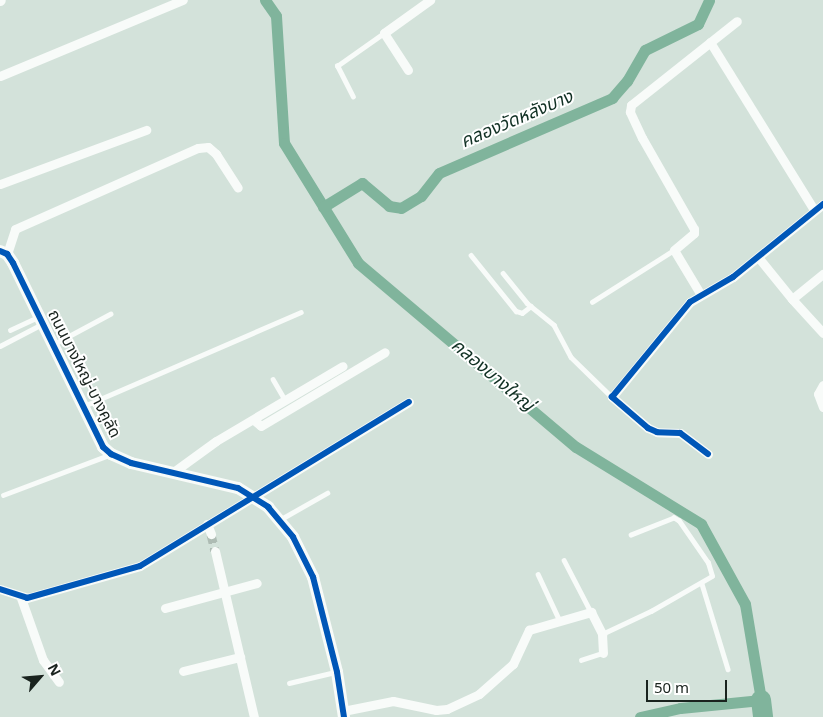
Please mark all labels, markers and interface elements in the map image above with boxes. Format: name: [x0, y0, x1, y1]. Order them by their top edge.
water label: คลองวัดหลังบาง: [458, 87, 576, 153]
street label: ถนนบางใหญ่-บางคูลัด: [43, 307, 125, 441]
water label: คลองบางใหญ่: [446, 335, 538, 417]
north arrow: [15, 652, 65, 702]
text: N: [42, 660, 66, 680]
scale bar: [648, 670, 729, 702]
text: 50 m: [654, 677, 689, 700]

